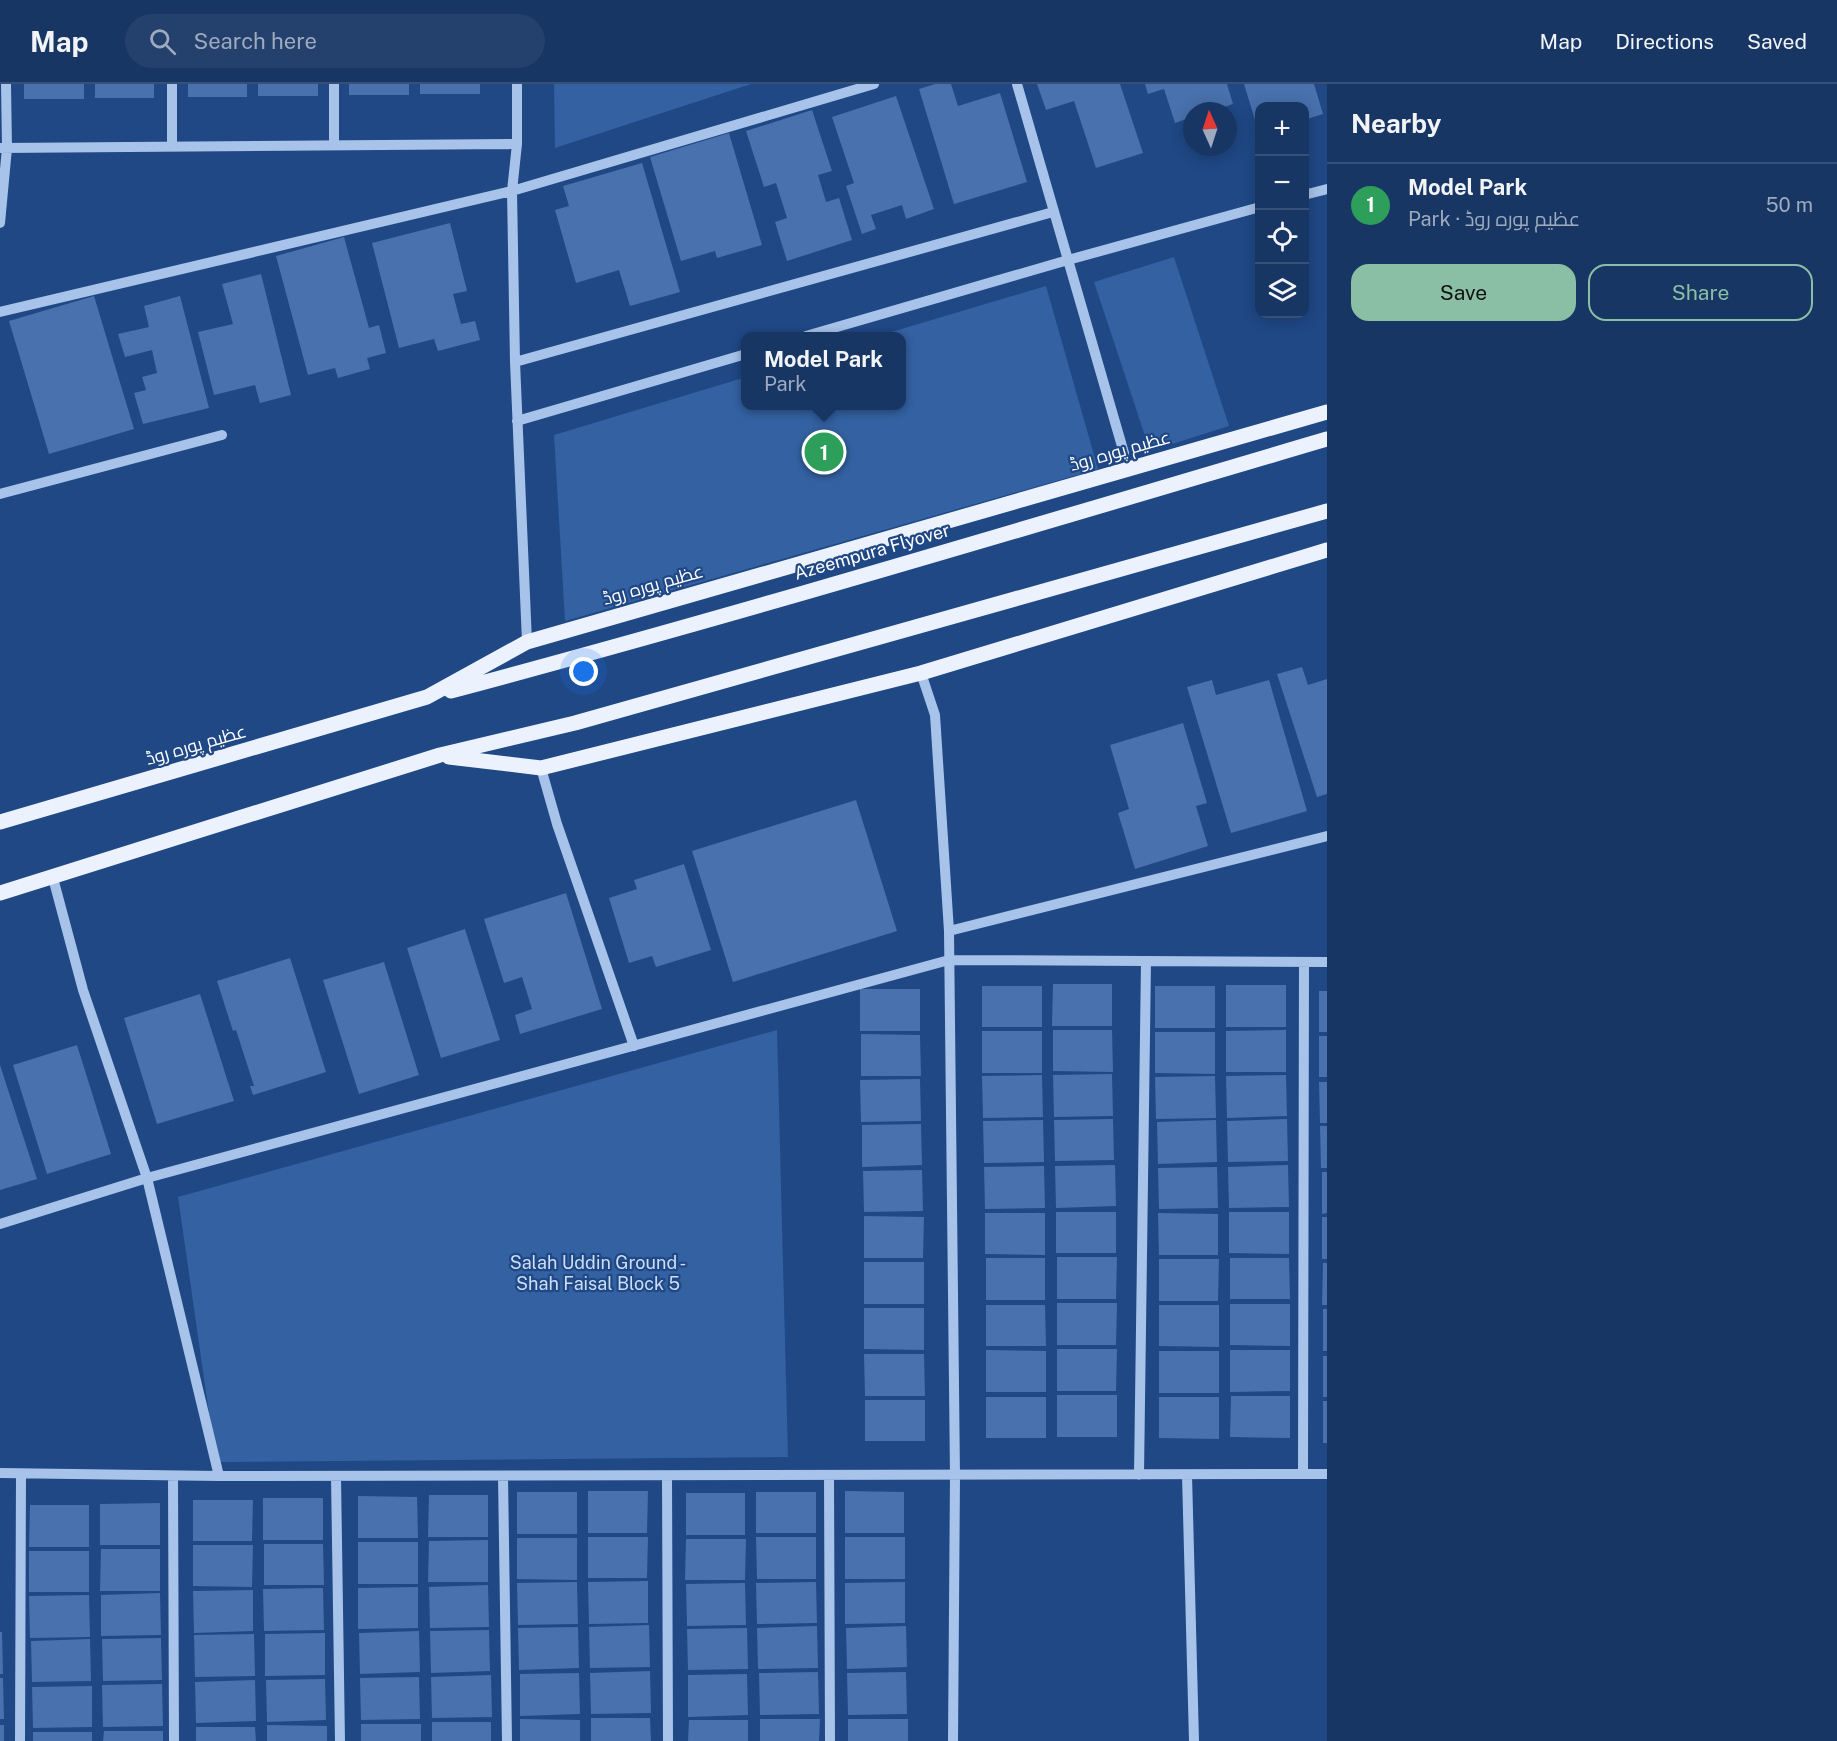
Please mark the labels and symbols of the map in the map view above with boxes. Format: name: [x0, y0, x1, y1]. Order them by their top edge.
north arrow: [1183, 102, 1237, 156]
street label: عظیم پورہ روڈ: [1067, 426, 1173, 477]
pin: 1: [804, 430, 844, 475]
street label: Azeempura Flyover: [792, 519, 952, 584]
street label: عظیم پورہ روڈ: [600, 560, 706, 611]
your location: [569, 657, 598, 686]
street label: عظیم پورہ روڈ: [143, 720, 249, 771]
park label: Salah Uddin Ground - Shah Faisal Block 5: [510, 1252, 686, 1294]

